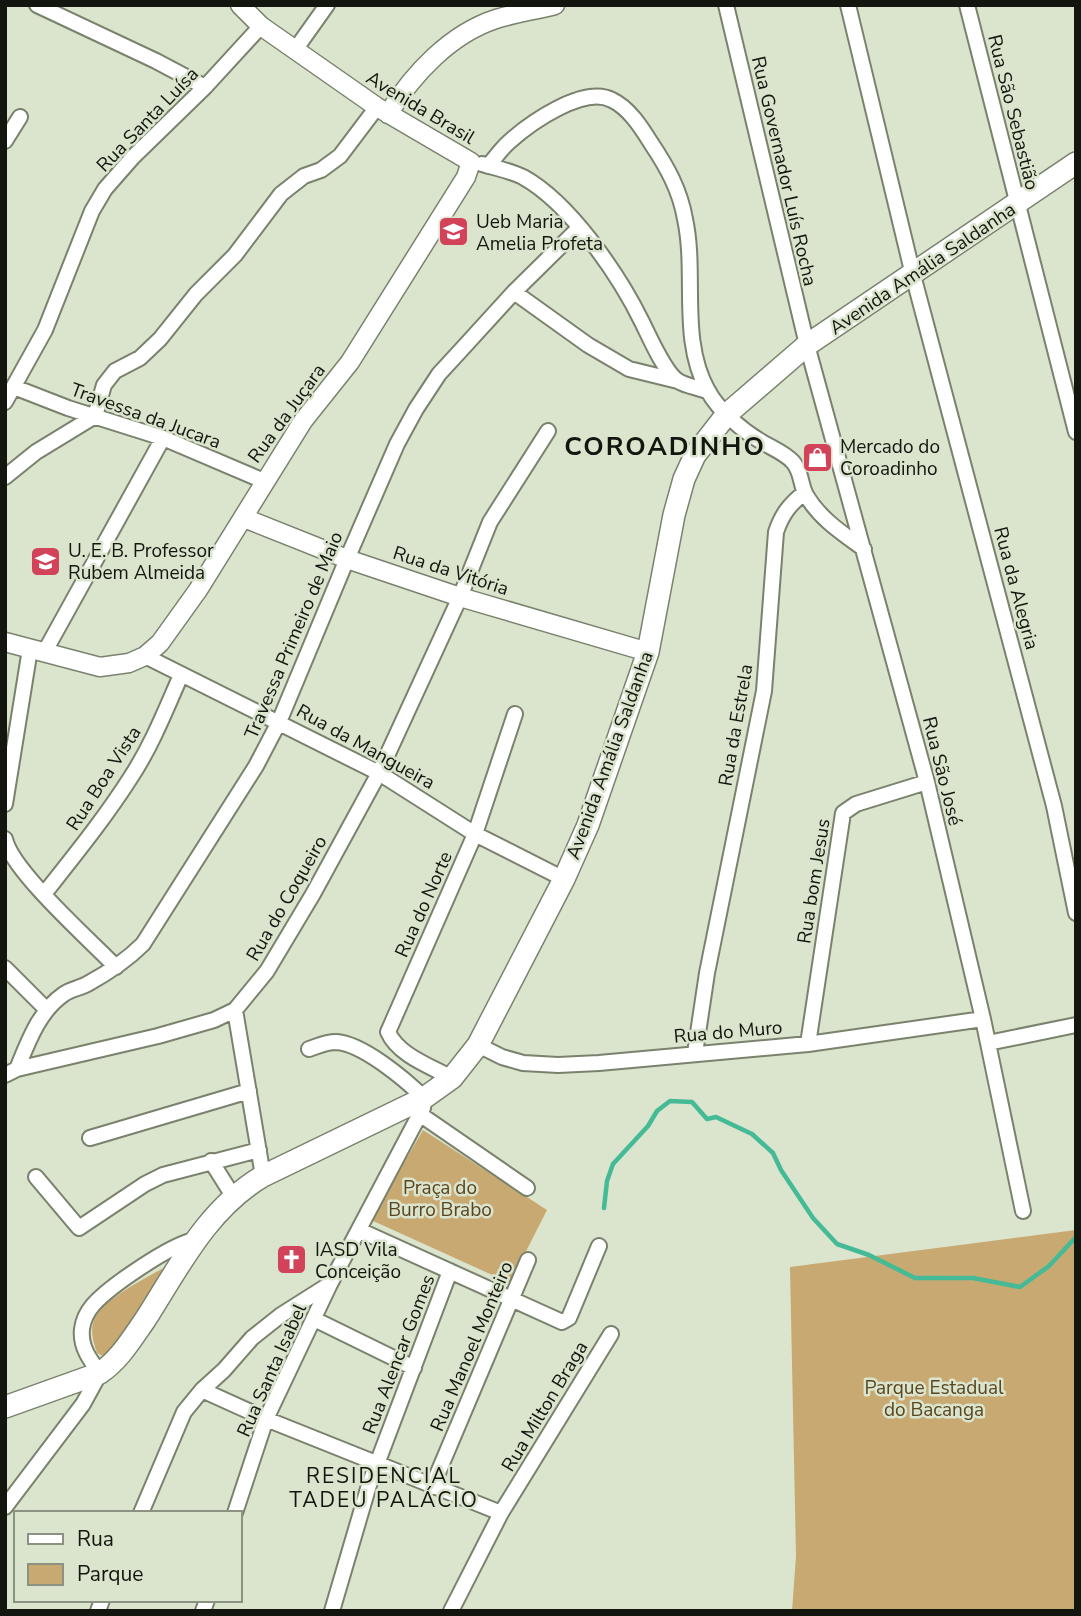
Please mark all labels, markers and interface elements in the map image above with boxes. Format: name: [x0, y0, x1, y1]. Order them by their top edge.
street label: Rua São Sebastião: [981, 32, 1045, 193]
street label: Rua Governador Luís Rocha: [745, 54, 823, 289]
street label: Rua Santa Luísa: [91, 61, 205, 178]
street label: Avenida Brasil: [361, 65, 480, 151]
street label: Avenida Amália Saldanha: [824, 197, 1021, 341]
place label: Ueb Maria Amelia Profeta: [476, 209, 603, 257]
school or university icon: Ueb Maria Amelia Profeta: [436, 215, 470, 249]
street label: Rua da Juçara: [242, 359, 332, 468]
street label: Travessa da Jucara: [67, 377, 224, 455]
district label: COROADINHO: [564, 429, 766, 464]
place label: Mercado do Coroadinho: [840, 434, 940, 482]
shop icon: Mercado do Coroadinho: [800, 440, 834, 474]
street label: Rua da Alegria: [987, 524, 1045, 653]
street label: Travessa Primeiro de Maio: [238, 528, 349, 743]
place label: U. E. B. Professor Rubem Almeida: [68, 538, 214, 586]
street label: Rua da Vitória: [389, 540, 512, 602]
school or university icon: U. E. B. Professor Rubem Almeida: [28, 544, 62, 578]
street label: Avenida Amália Saldanha: [560, 648, 660, 863]
street label: Rua da Estrela: [712, 662, 760, 788]
street label: Rua da Mangueira: [292, 698, 439, 796]
street label: Rua São José: [916, 714, 968, 828]
street label: Rua Boa Vista: [60, 721, 147, 836]
street label: Rua bom Jesus: [791, 817, 837, 946]
street label: Rua do Coqueiro: [240, 831, 333, 966]
street label: Rua do Norte: [389, 847, 459, 962]
street label: Rua do Muro: [673, 1014, 784, 1050]
park label: Praça do Burro Brabo: [388, 1175, 492, 1223]
place label: IASD Vila Conceição: [315, 1237, 401, 1285]
church icon: IASD Vila Conceição: [275, 1243, 309, 1277]
street label: Rua Manoel Monteiro: [424, 1257, 520, 1435]
street label: Rua Alencar Gomes: [357, 1271, 441, 1438]
street label: Rua Santa Isabel: [231, 1299, 313, 1441]
street label: Rua Milton Braga: [496, 1336, 594, 1477]
park label: Parque Estadual do Bacanga: [864, 1375, 1004, 1423]
district label: RESIDENCIAL TADEU PALÁCIO: [289, 1462, 479, 1514]
legend: [14, 1511, 242, 1602]
text: Rua: [77, 1525, 114, 1553]
text: Parque: [77, 1560, 144, 1588]

